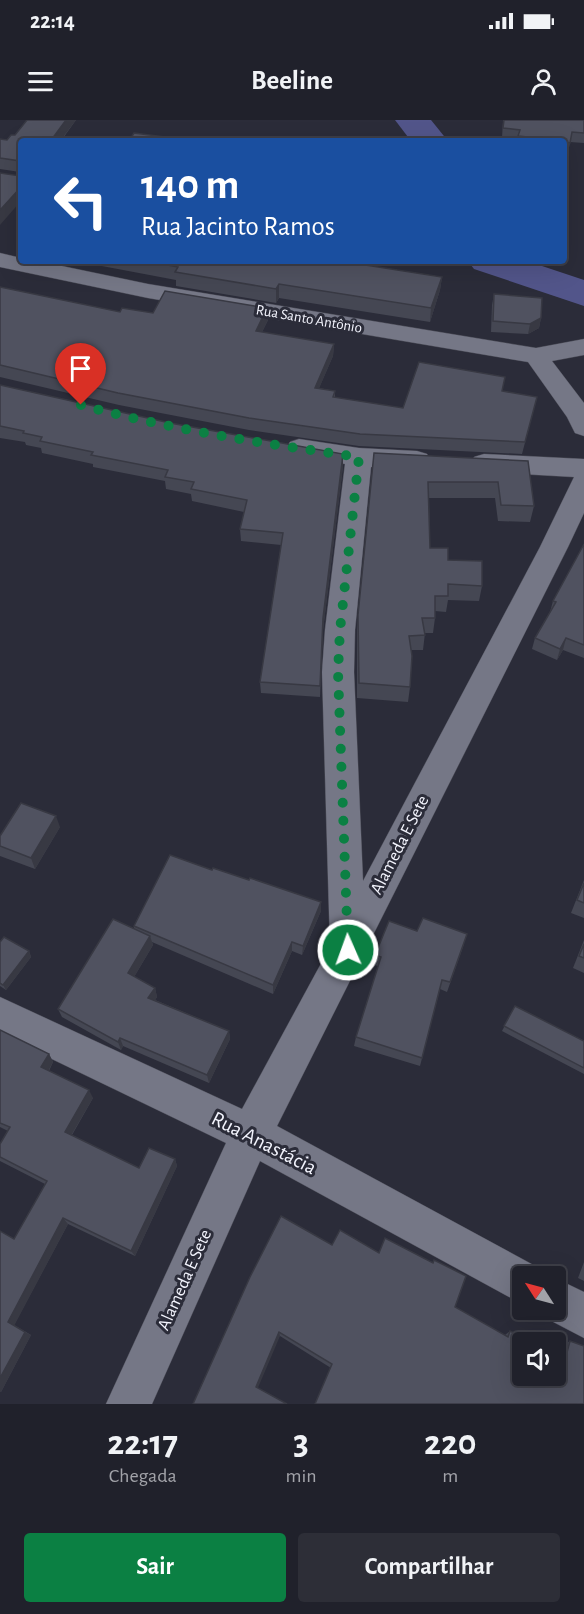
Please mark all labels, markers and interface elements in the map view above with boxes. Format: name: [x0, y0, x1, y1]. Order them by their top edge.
text: 22:14: [30, 10, 75, 32]
icon: menu: [24, 65, 57, 98]
icon: person: [527, 65, 560, 98]
text: Beeline: [251, 67, 333, 94]
icon: left: [42, 162, 120, 240]
text: 140 m: [141, 164, 239, 206]
text: Rua Jacinto Ramos: [141, 213, 335, 240]
street label: Rua Santo Antônio: [255, 302, 363, 336]
pin: [55, 343, 106, 405]
icon: arrive: [64, 352, 97, 385]
street label: Alameda E Sete: [367, 793, 433, 897]
position arrow: [316, 918, 380, 982]
street label: Rua Anastácia: [208, 1108, 320, 1179]
street label: Alameda E Sete: [155, 1227, 215, 1333]
north arrow: [512, 1266, 566, 1320]
map controls: [512, 1266, 566, 1386]
button: sound: [512, 1332, 566, 1386]
text: 22:17: [107, 1425, 178, 1461]
text: 3: [293, 1425, 309, 1461]
text: 220: [424, 1425, 477, 1461]
text: Chegada: [109, 1466, 177, 1486]
text: min: [285, 1466, 317, 1486]
text: m: [442, 1466, 458, 1486]
button: Sair: [24, 1533, 286, 1602]
button: Compartilhar: [298, 1533, 560, 1602]

